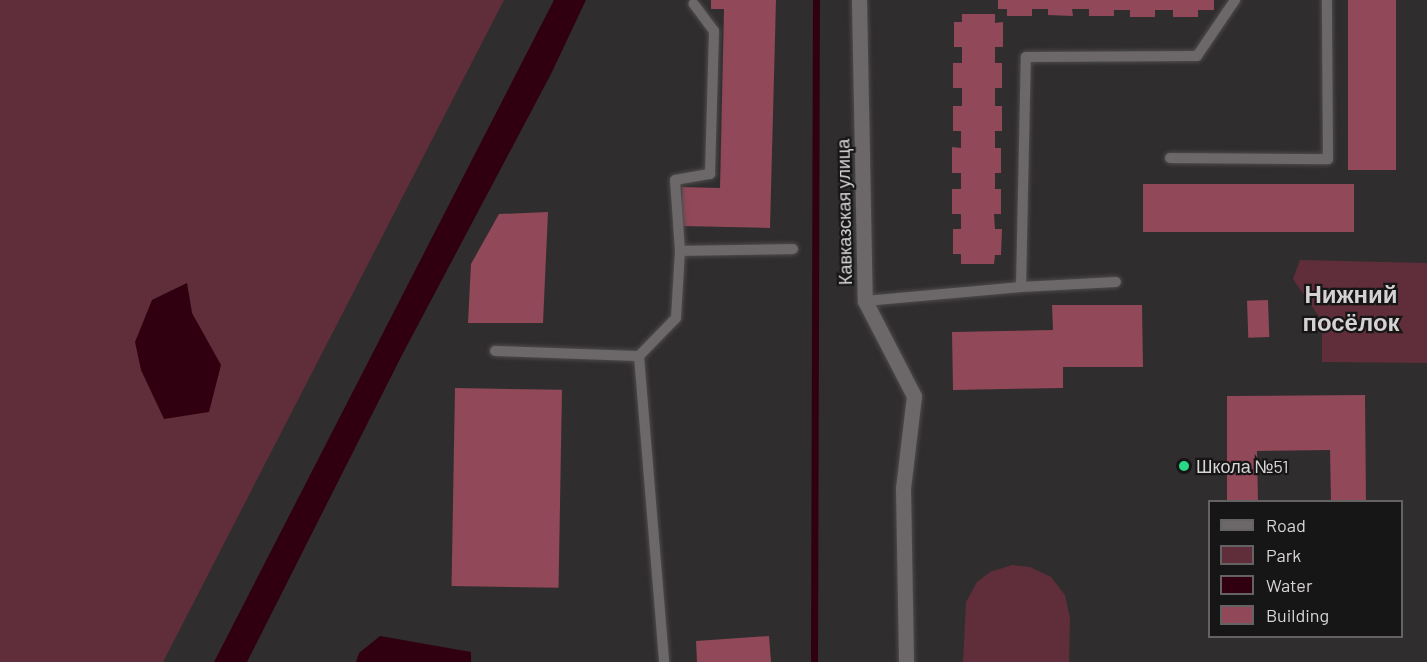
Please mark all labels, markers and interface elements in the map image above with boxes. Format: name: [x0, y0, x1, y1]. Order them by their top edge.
street label: Кавказская улица: [832, 139, 856, 285]
district label: Нижний посёлок: [1302, 280, 1400, 336]
place label: Школа №51: [1196, 455, 1289, 477]
marker: Школа №51: [1177, 459, 1191, 473]
legend: [1208, 500, 1403, 638]
text: Road: [1266, 514, 1306, 536]
text: Park: [1266, 544, 1301, 566]
text: Water: [1266, 574, 1313, 596]
text: Building: [1266, 604, 1329, 626]

